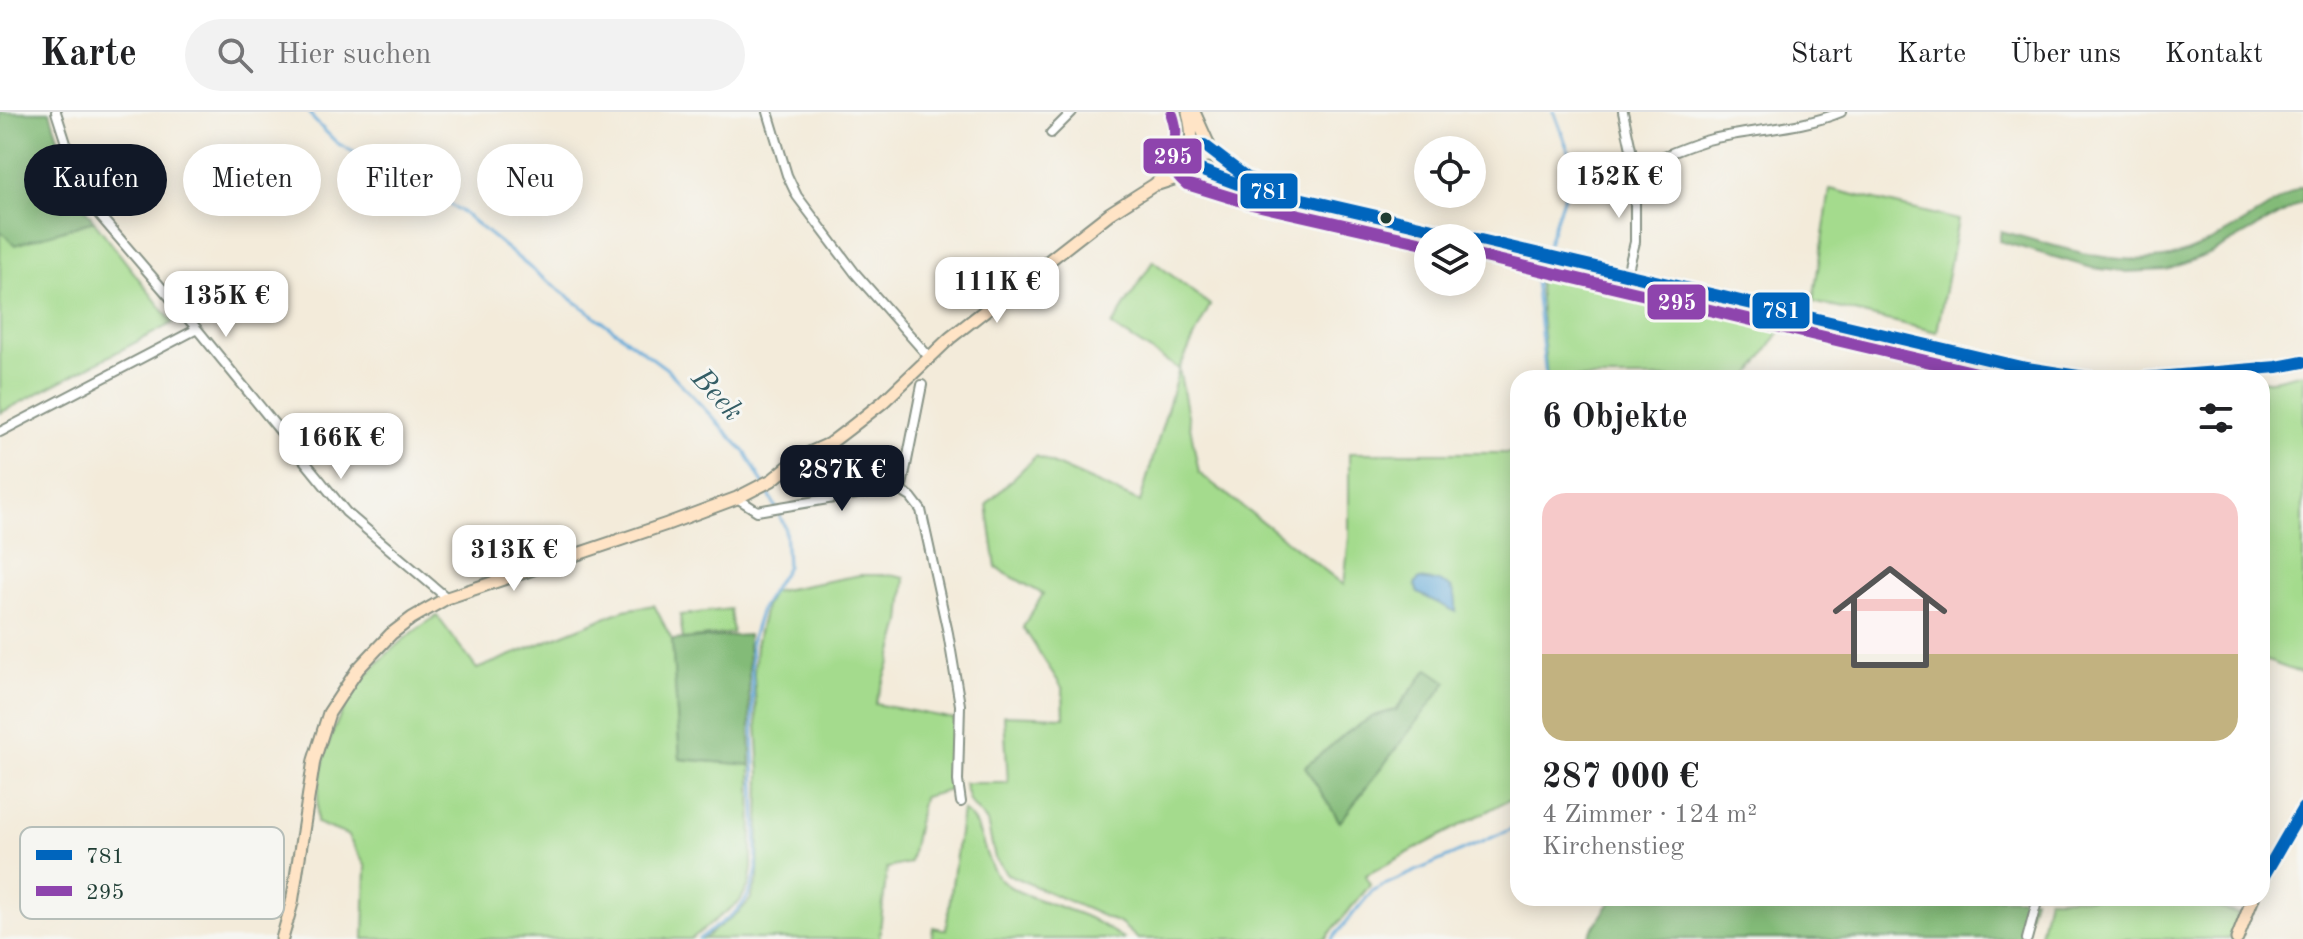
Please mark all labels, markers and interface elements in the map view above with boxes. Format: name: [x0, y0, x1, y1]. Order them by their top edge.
search box: [185, 19, 745, 91]
icon: search: [213, 33, 257, 77]
text: Karte: [40, 36, 137, 74]
text: Hier suchen: [277, 40, 432, 70]
text: Start: [1791, 41, 1853, 69]
text: Karte: [1897, 41, 1966, 69]
text: Über uns: [2010, 41, 2121, 69]
text: Kontakt: [2165, 41, 2263, 69]
map controls: [1414, 136, 1486, 296]
button: locate: [1414, 136, 1486, 208]
line badge: 295: [1142, 137, 1203, 175]
chip: Kaufen: [24, 144, 167, 216]
chip: Mieten: [183, 144, 321, 216]
chip: Filter: [337, 144, 461, 216]
chip: Neu: [477, 144, 583, 216]
text: 295: [1154, 147, 1192, 169]
pin: 152K €: [1554, 152, 1684, 220]
text: 152K €: [1575, 165, 1663, 191]
line badge: 781: [1239, 172, 1299, 210]
text: 781: [1250, 182, 1288, 204]
unlabelled marker: [1378, 210, 1394, 226]
button: layers: [1414, 224, 1486, 296]
pin: 111K €: [932, 257, 1062, 325]
text: 111K €: [953, 270, 1041, 296]
pin: 135K €: [161, 271, 291, 339]
line badge: 295: [1646, 283, 1707, 321]
text: 135K €: [182, 284, 270, 310]
line badge: 781: [1751, 291, 1811, 330]
text: 295: [1658, 293, 1696, 315]
text: 781: [1762, 301, 1800, 323]
water label: Beek: [684, 362, 748, 428]
icon: filters: [2194, 396, 2238, 440]
text: 6 Objekte: [1542, 401, 1688, 435]
pin: 166K €: [276, 413, 406, 481]
text: 166K €: [297, 426, 385, 452]
pin: 287K €: [777, 445, 907, 513]
text: 287K €: [798, 458, 886, 484]
pin: 313K €: [449, 525, 579, 593]
text: 313K €: [470, 538, 558, 564]
icon: home: [1818, 545, 1962, 689]
text: 287 000 €: [1542, 761, 1699, 795]
text: 4 Zimmer · 124 m²: [1542, 802, 1757, 828]
legend: [20, 827, 284, 919]
text: Kirchenstieg: [1542, 834, 1684, 860]
text: 781: [86, 846, 124, 868]
text: 295: [86, 882, 124, 904]

